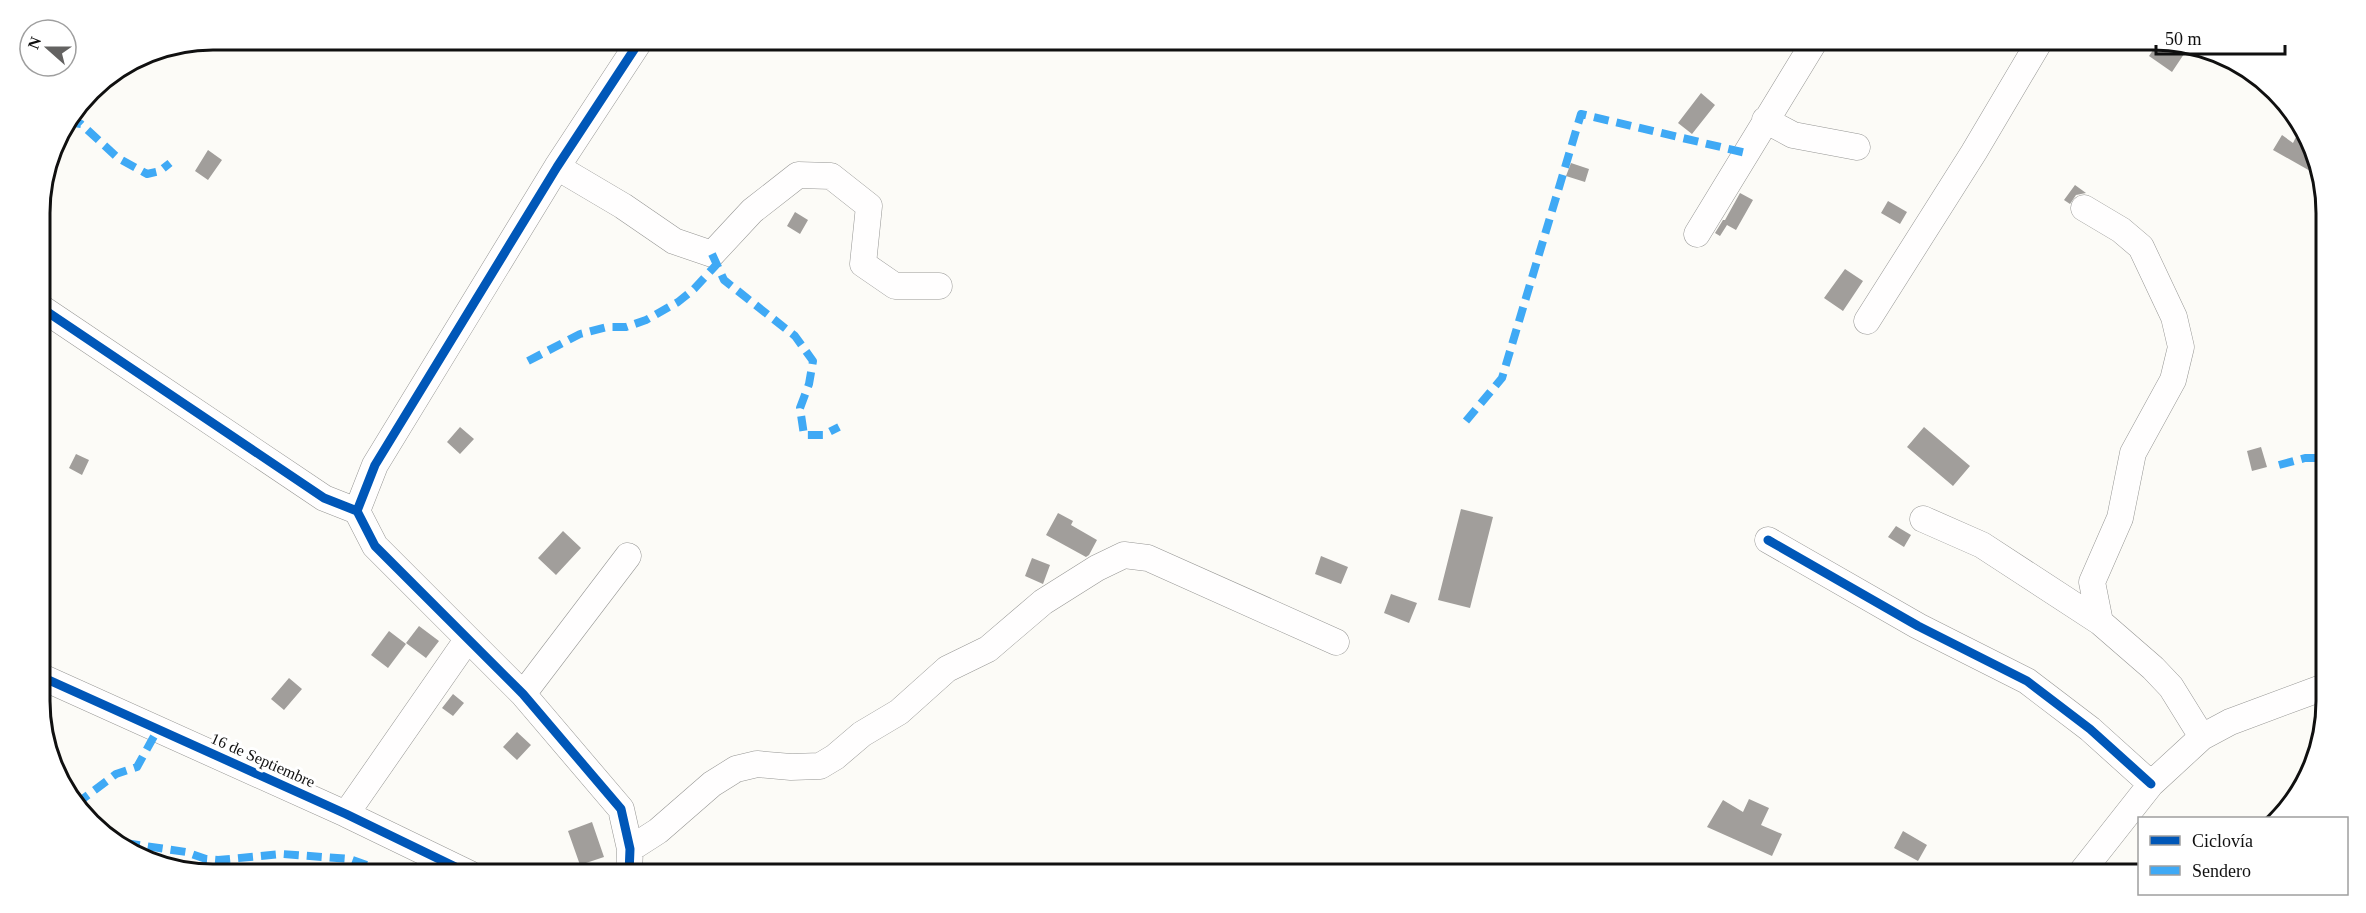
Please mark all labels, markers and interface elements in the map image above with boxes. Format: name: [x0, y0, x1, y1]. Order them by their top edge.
north arrow: [18, 18, 78, 78]
scale bar: [2156, 18, 2285, 56]
text: 50 m: [2165, 29, 2202, 49]
text: N: [24, 34, 45, 51]
street label: 16 de Septiembre: [208, 729, 318, 791]
legend: [2138, 817, 2348, 895]
text: Ciclovía: [2192, 831, 2253, 851]
text: Sendero: [2192, 861, 2251, 881]

